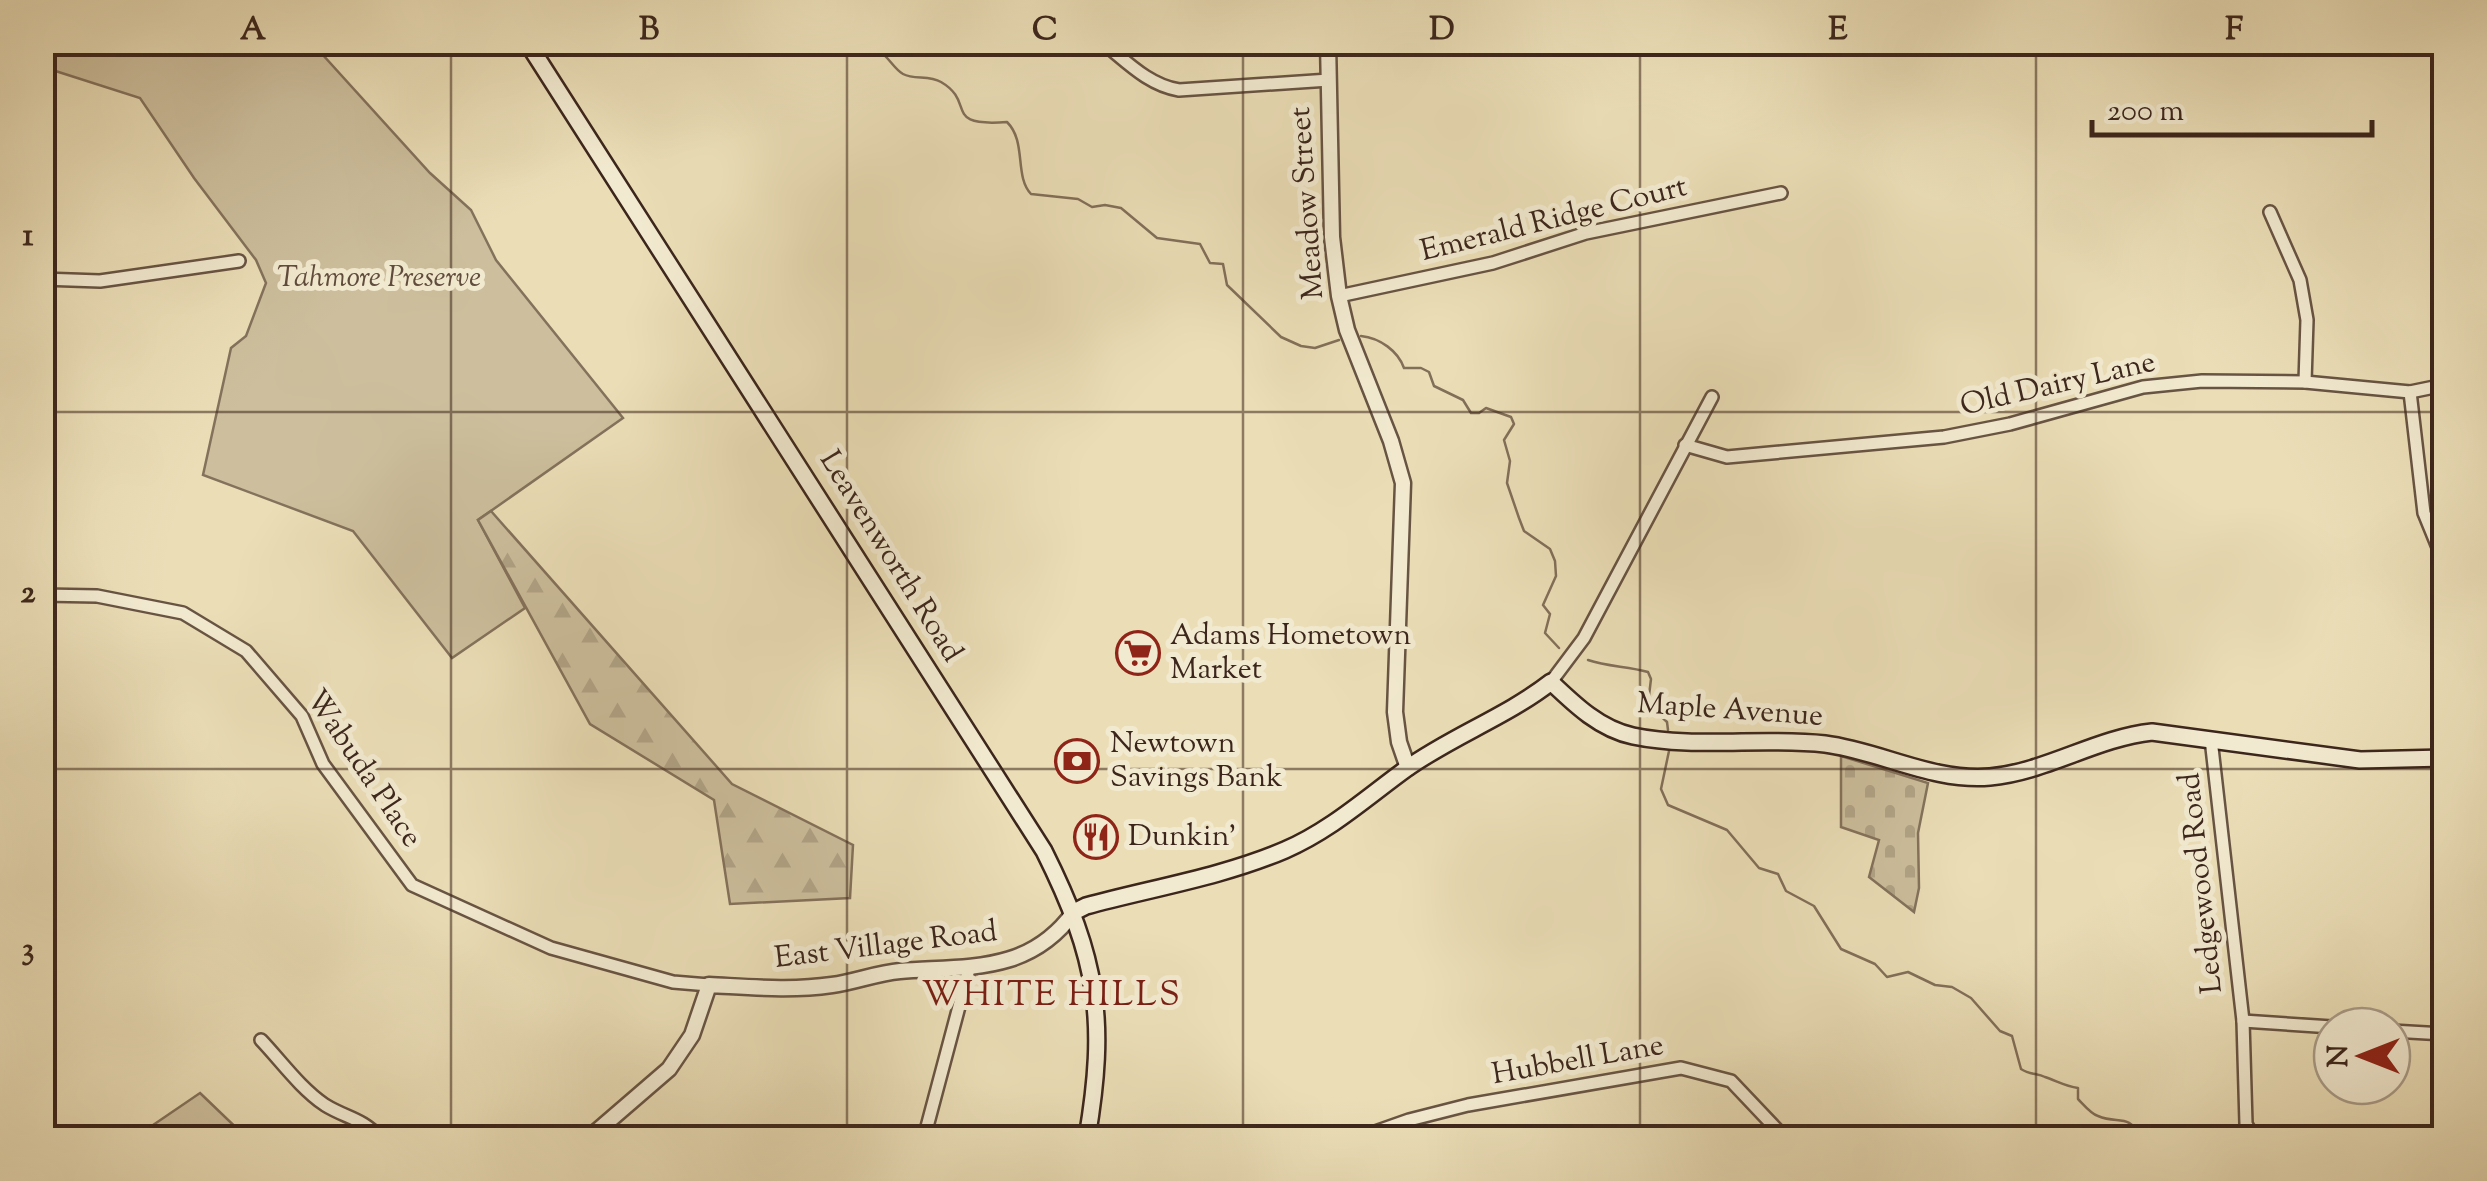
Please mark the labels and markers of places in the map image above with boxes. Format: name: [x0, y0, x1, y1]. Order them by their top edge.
place label: Adams Hometown Market: [1170, 615, 1411, 692]
supermarket icon: Adams Hometown Market: [1115, 630, 1161, 676]
place label: Newtown Savings Bank: [1110, 723, 1283, 800]
bank icon: Newtown Savings Bank: [1054, 738, 1100, 784]
restaurant icon: Dunkin': [1073, 814, 1119, 860]
place label: Dunkin': [1128, 816, 1236, 859]

